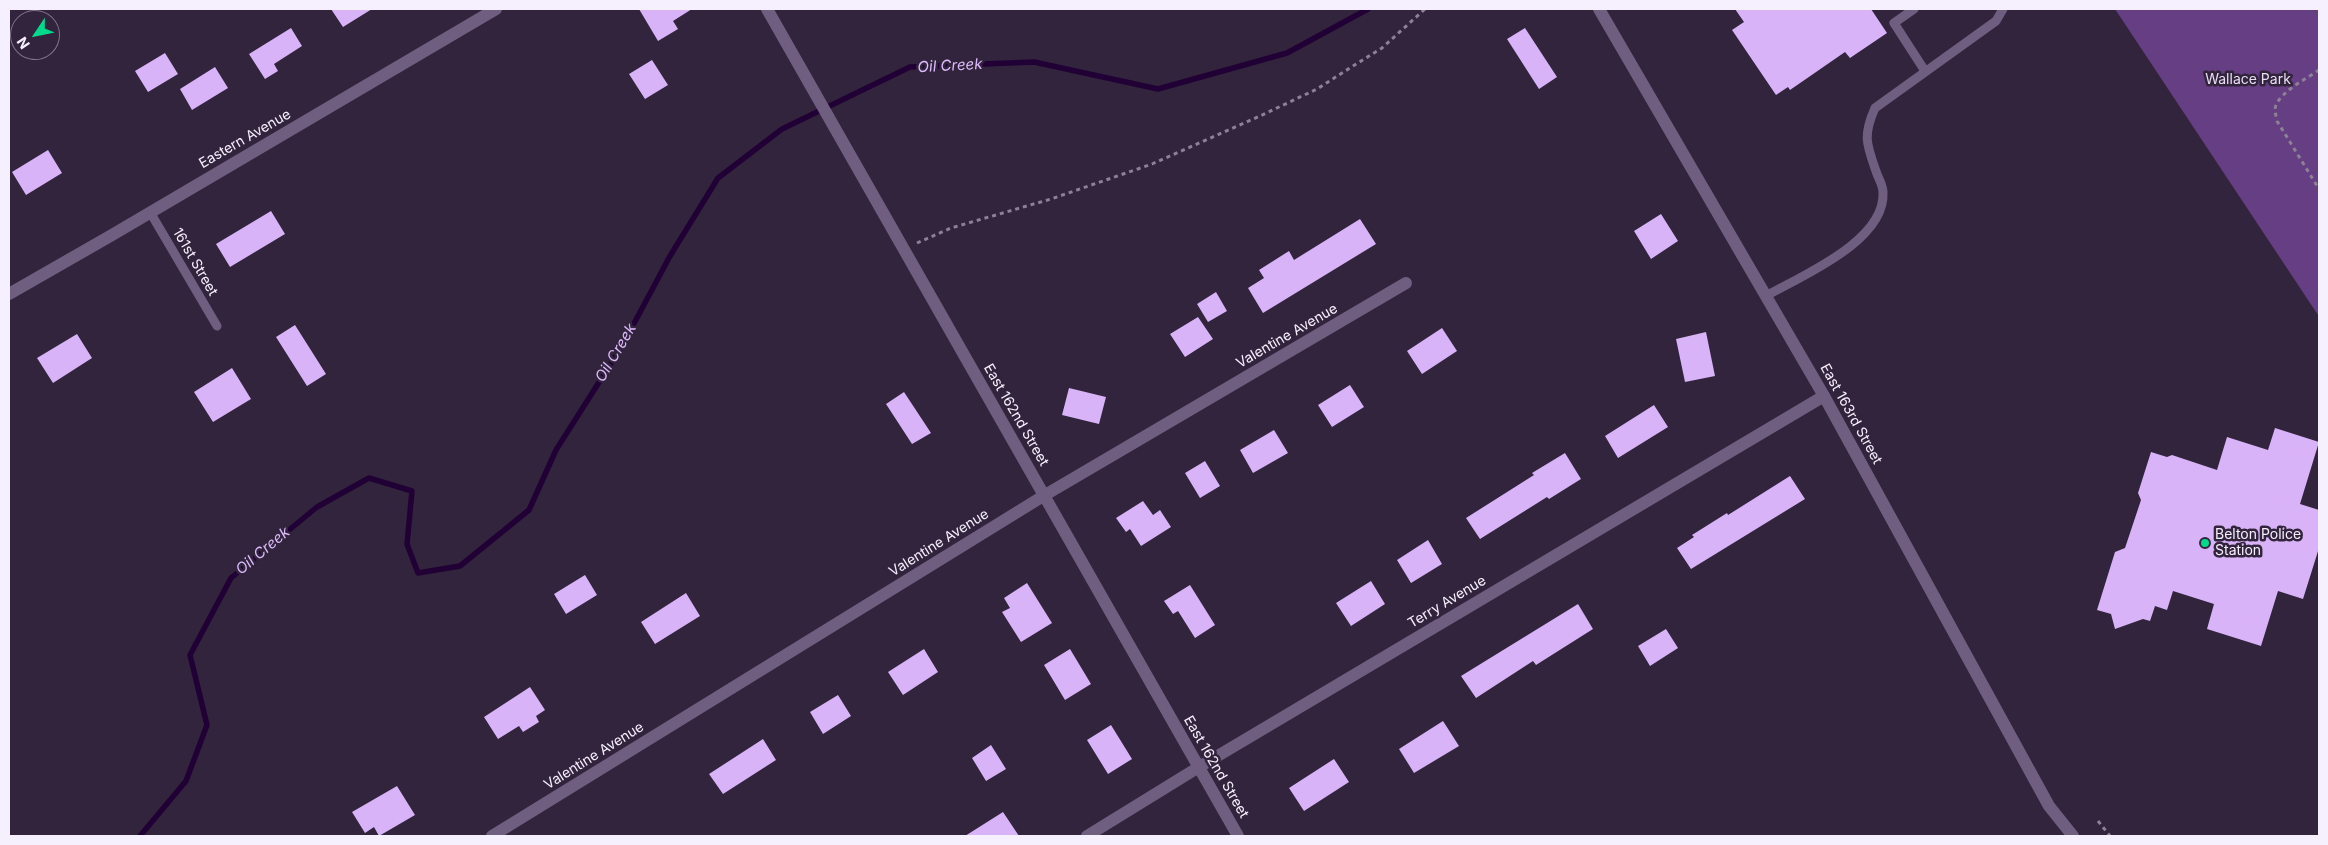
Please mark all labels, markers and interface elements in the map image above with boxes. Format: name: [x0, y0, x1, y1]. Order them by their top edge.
north arrow: [10, 10, 60, 60]
text: N: [13, 34, 33, 52]
water label: Oil Creek: [917, 55, 983, 77]
park label: Wallace Park: [2205, 72, 2291, 88]
street label: Eastern Avenue: [196, 106, 294, 172]
street label: 161st Street: [169, 225, 221, 299]
street label: Valentine Avenue: [1233, 300, 1341, 372]
water label: Oil Creek: [592, 321, 640, 385]
street label: East 162nd Street: [980, 361, 1052, 469]
street label: East 163rd Street: [1816, 361, 1886, 467]
street label: Valentine Avenue: [886, 506, 992, 580]
water label: Oil Creek: [232, 523, 294, 579]
place label: Belton Police Station: [2215, 527, 2301, 560]
marker: Belton Police Station: [2199, 537, 2211, 549]
street label: Terry Avenue: [1405, 572, 1489, 632]
street label: East 162nd Street: [1180, 713, 1252, 821]
street label: Valentine Avenue: [541, 719, 647, 793]

